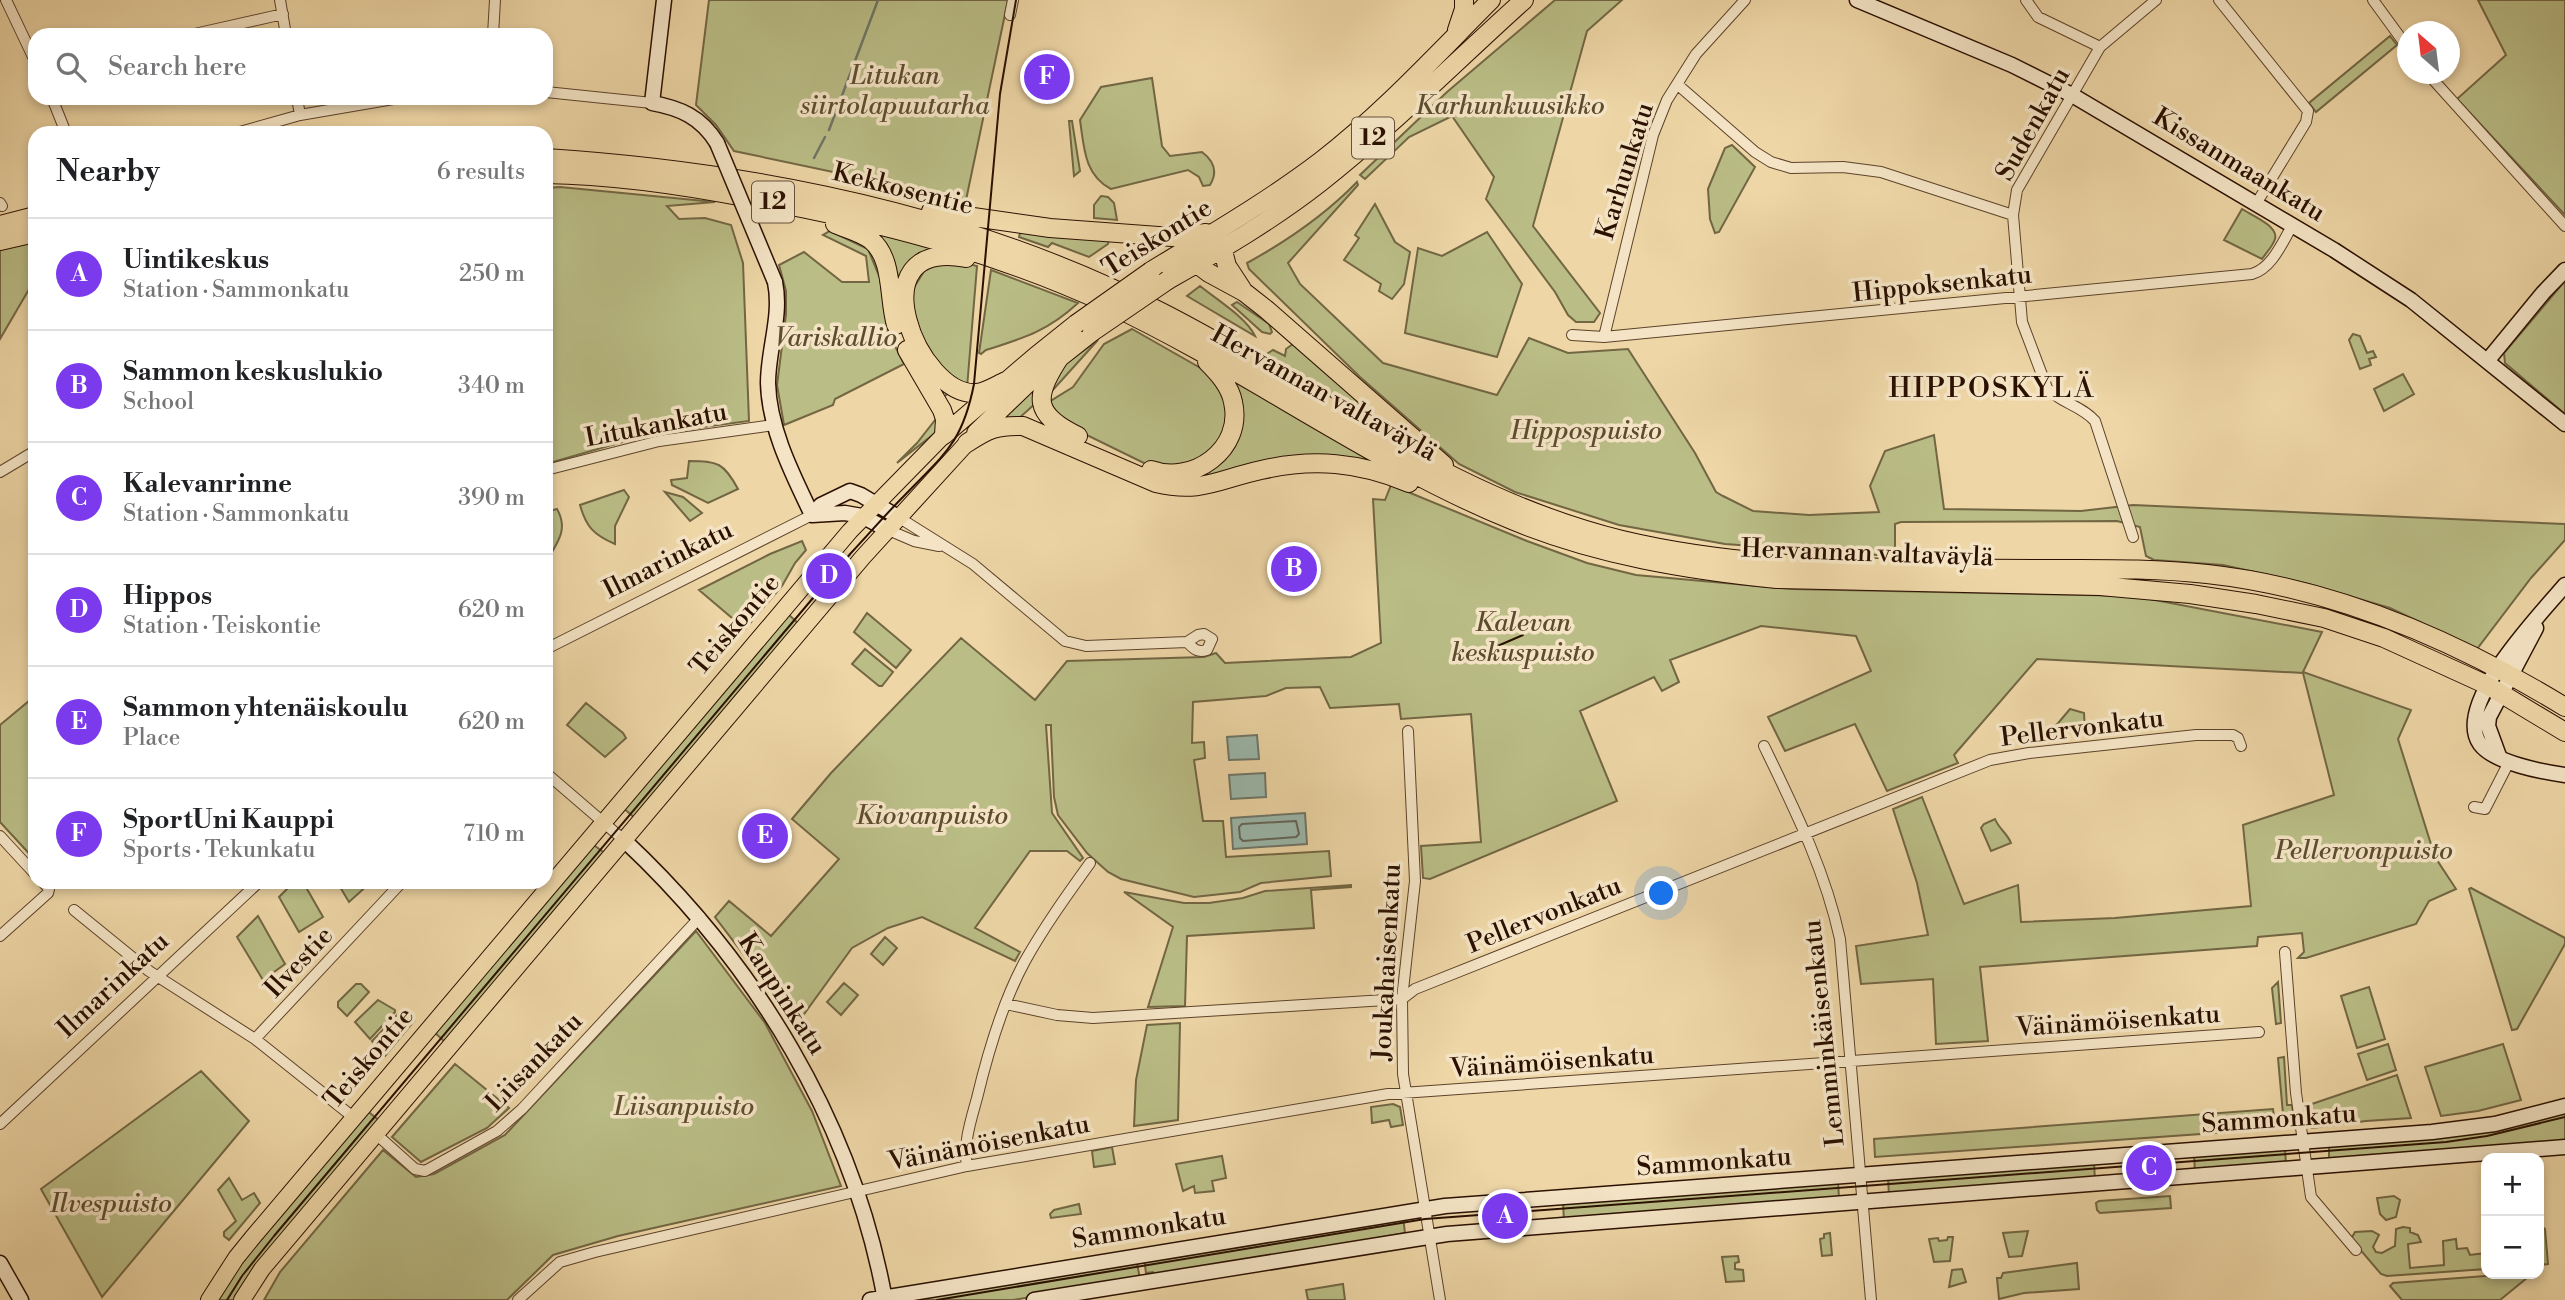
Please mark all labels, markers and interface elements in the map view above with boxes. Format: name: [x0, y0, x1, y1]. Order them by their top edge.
north arrow: [2397, 21, 2460, 84]
search box: [28, 28, 553, 105]
icon: search: [52, 48, 90, 86]
text: Search here: [108, 51, 247, 83]
pin: F: [1024, 51, 1070, 103]
park label: Litukan siirtolapuutarha: [800, 60, 990, 122]
street label: Sudenkatu: [1989, 62, 2077, 186]
park label: Karhunkuusikko: [1415, 90, 1605, 122]
street label: Karhunkatu: [1589, 99, 1661, 243]
street label: Kissanmaankatu: [2147, 101, 2331, 229]
road number: 12: [1352, 118, 1394, 158]
text: Nearby: [56, 153, 160, 191]
street label: Kekkosentie: [829, 156, 977, 222]
text: 6 results: [437, 158, 525, 186]
road number: 12: [752, 182, 794, 222]
street label: Teiskontie: [1096, 192, 1218, 284]
text: Uintikeskus: [123, 244, 269, 276]
street label: Hippoksenkatu: [1851, 259, 2033, 309]
text: A: [71, 260, 87, 288]
text: 250 m: [459, 260, 525, 288]
text: Station · Sammonkatu: [123, 276, 349, 304]
street label: Hervannan valtaväylä: [1206, 318, 1443, 469]
park label: Variskallio: [775, 322, 897, 354]
text: Sammon keskuslukio: [123, 356, 383, 388]
district label: HIPPOSKYLÄ: [1889, 370, 2095, 406]
text: B: [70, 372, 88, 400]
text: 340 m: [458, 372, 525, 400]
text: School: [123, 388, 194, 416]
street label: Litukankatu: [582, 396, 730, 454]
park label: Hippospuisto: [1509, 415, 1662, 447]
text: Kalevanrinne: [123, 468, 292, 500]
text: C: [71, 484, 87, 512]
text: 390 m: [458, 484, 525, 512]
text: Station · Sammonkatu: [123, 500, 349, 528]
street label: Ilmarinkatu: [598, 514, 738, 606]
street label: Hervannan valtaväylä: [1740, 533, 1995, 573]
pin: B: [1271, 543, 1317, 595]
pin: D: [806, 550, 852, 602]
street label: Teiskontie: [683, 567, 787, 683]
text: Hippos: [123, 580, 212, 612]
text: D: [70, 596, 88, 624]
text: 620 m: [458, 596, 525, 624]
park label: Kalevan keskuspuisto: [1451, 607, 1595, 669]
text: Station · Teiskontie: [123, 612, 321, 640]
text: Sammon yhtenäiskoulu: [123, 692, 408, 724]
street label: Pellervonkatu: [1999, 702, 2166, 754]
text: E: [71, 708, 87, 736]
text: 620 m: [458, 708, 525, 736]
text: Place: [123, 724, 180, 752]
park label: Kiovanpuisto: [856, 800, 1008, 832]
text: SportUni Kauppi: [123, 804, 334, 836]
pin: E: [742, 810, 788, 862]
text: F: [71, 820, 87, 848]
text: 710 m: [463, 820, 525, 848]
park label: Pellervonpuisto: [2274, 835, 2453, 867]
text: Sports · Tekunkatu: [123, 836, 315, 864]
street label: Joukahaisenkatu: [1366, 863, 1408, 1062]
street label: Pellervonkatu: [1462, 869, 1626, 961]
your location: [1644, 876, 1678, 910]
street label: Lemminkäisenkatu: [1796, 918, 1852, 1148]
street label: Ilvestie: [258, 920, 340, 1004]
street label: Ilmarinkatu: [51, 925, 176, 1045]
street label: Kaupinkatu: [731, 927, 833, 1061]
street label: Väinämöisenkatu: [2014, 998, 2221, 1044]
street label: Teiskontie: [317, 1000, 421, 1116]
street label: Liisankatu: [479, 1005, 589, 1118]
street label: Väinämöisenkatu: [1448, 1039, 1655, 1085]
park label: Liisanpuisto: [613, 1091, 754, 1123]
street label: Sammonkatu: [2200, 1098, 2358, 1140]
street label: Väinämöisenkatu: [885, 1108, 1093, 1178]
street label: Sammonkatu: [1635, 1141, 1793, 1183]
pin: C: [2126, 1142, 2172, 1194]
map controls: [2481, 1153, 2544, 1279]
button: +: [2481, 1153, 2544, 1216]
park label: Ilvespuisto: [49, 1188, 172, 1220]
pin: A: [1482, 1190, 1528, 1242]
street label: Sammonkatu: [1070, 1200, 1228, 1256]
button: −: [2481, 1216, 2544, 1279]

